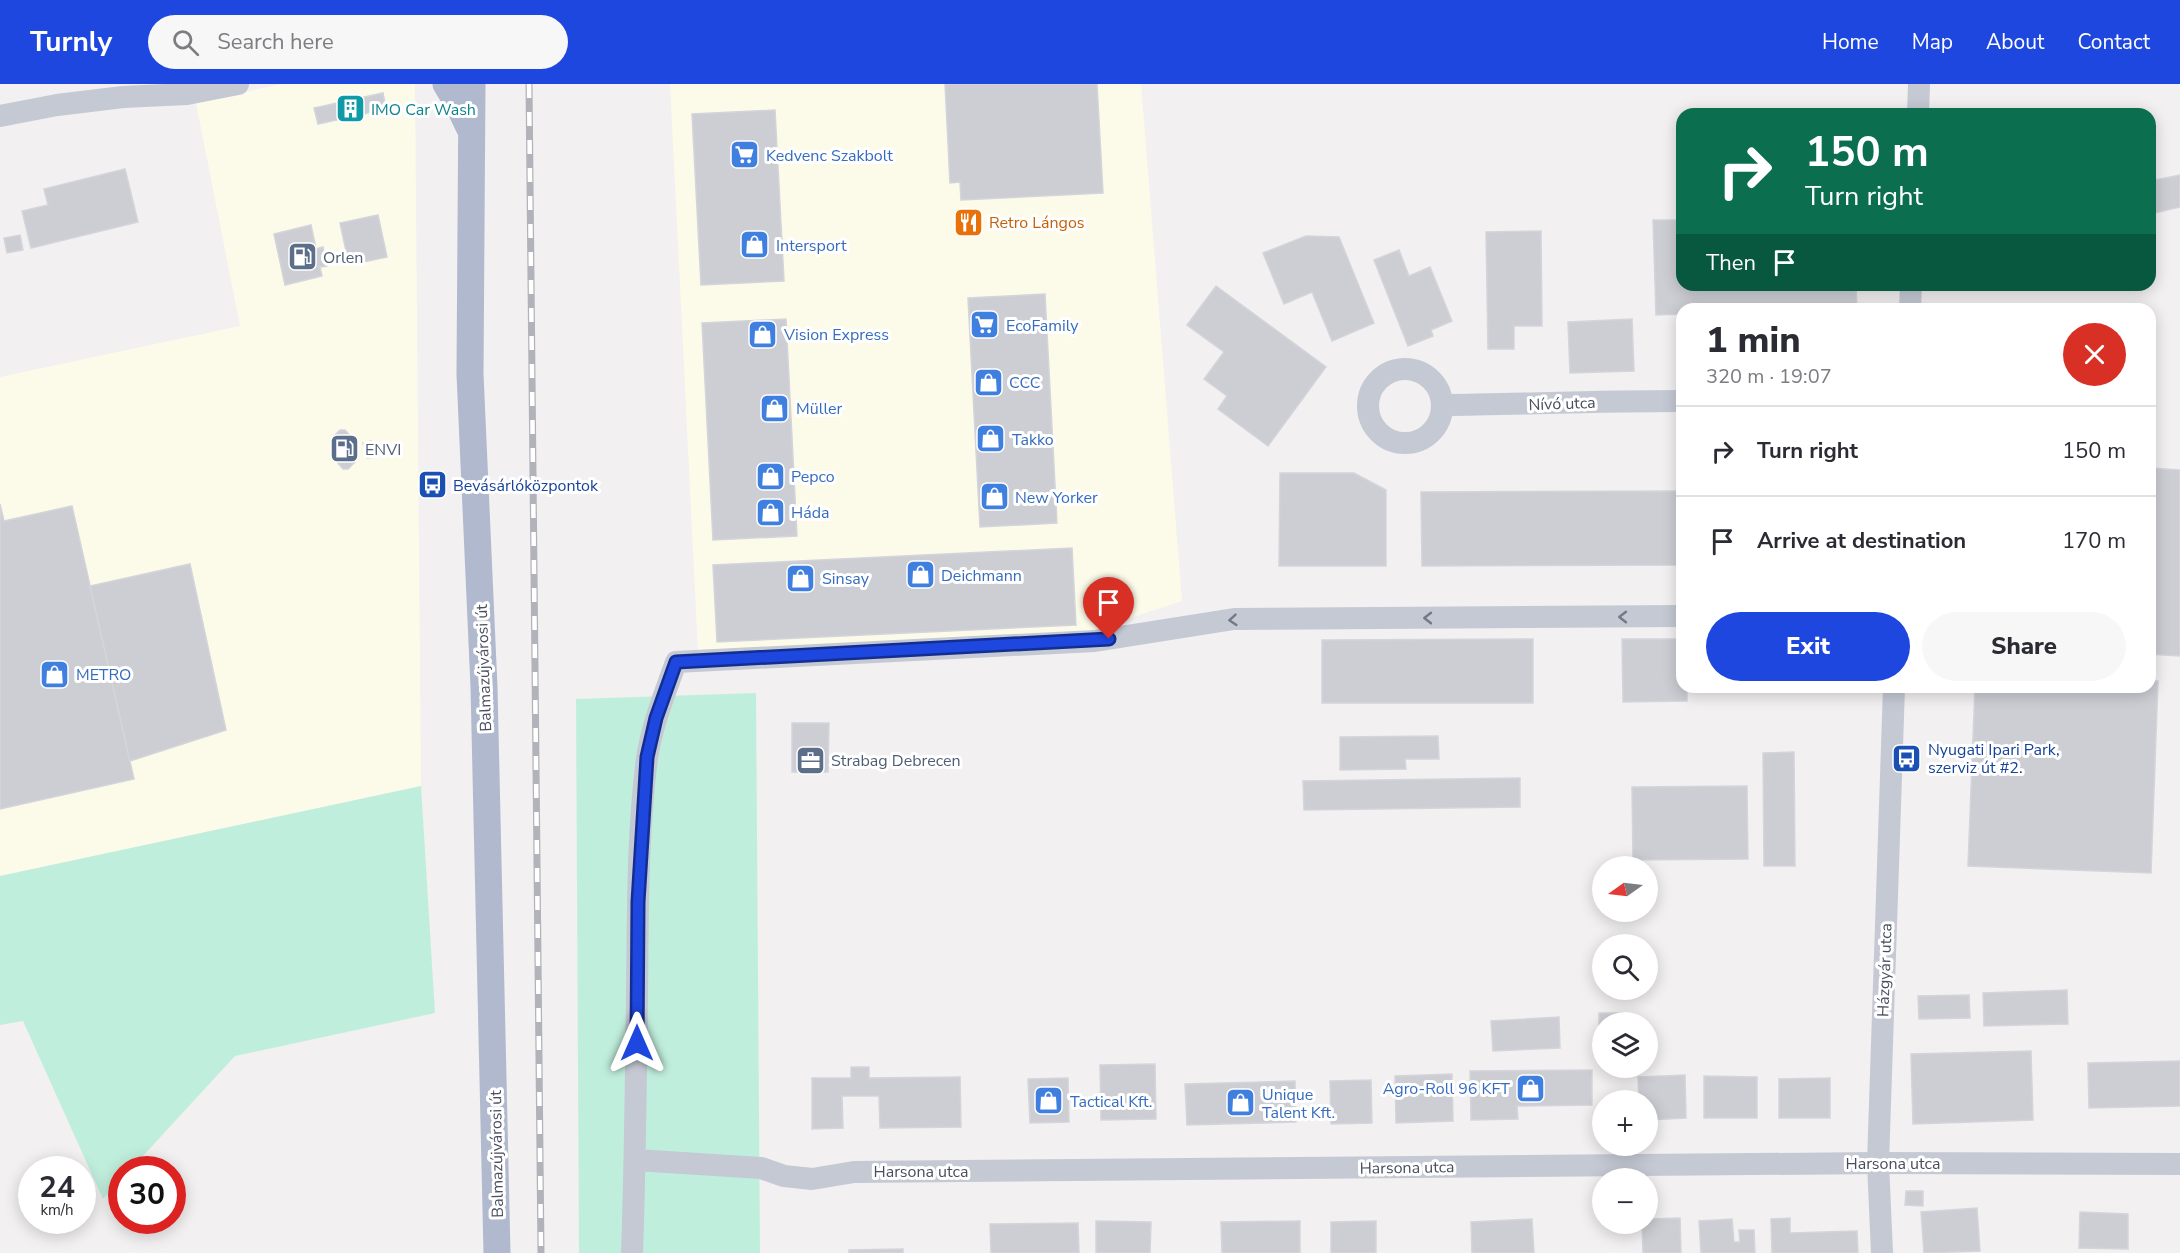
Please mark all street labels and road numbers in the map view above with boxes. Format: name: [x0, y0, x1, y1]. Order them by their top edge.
street label: Nívó utca: [1528, 392, 1596, 416]
street label: Balmazújvárosi út: [471, 603, 497, 732]
street label: Házgyár utca: [1872, 923, 1898, 1017]
street label: Balmazújvárosi út: [485, 1090, 509, 1218]
street label: Harsona utca: [1846, 1153, 1940, 1175]
street label: Harsona utca: [1359, 1156, 1455, 1180]
street label: Harsona utca: [874, 1161, 968, 1183]

